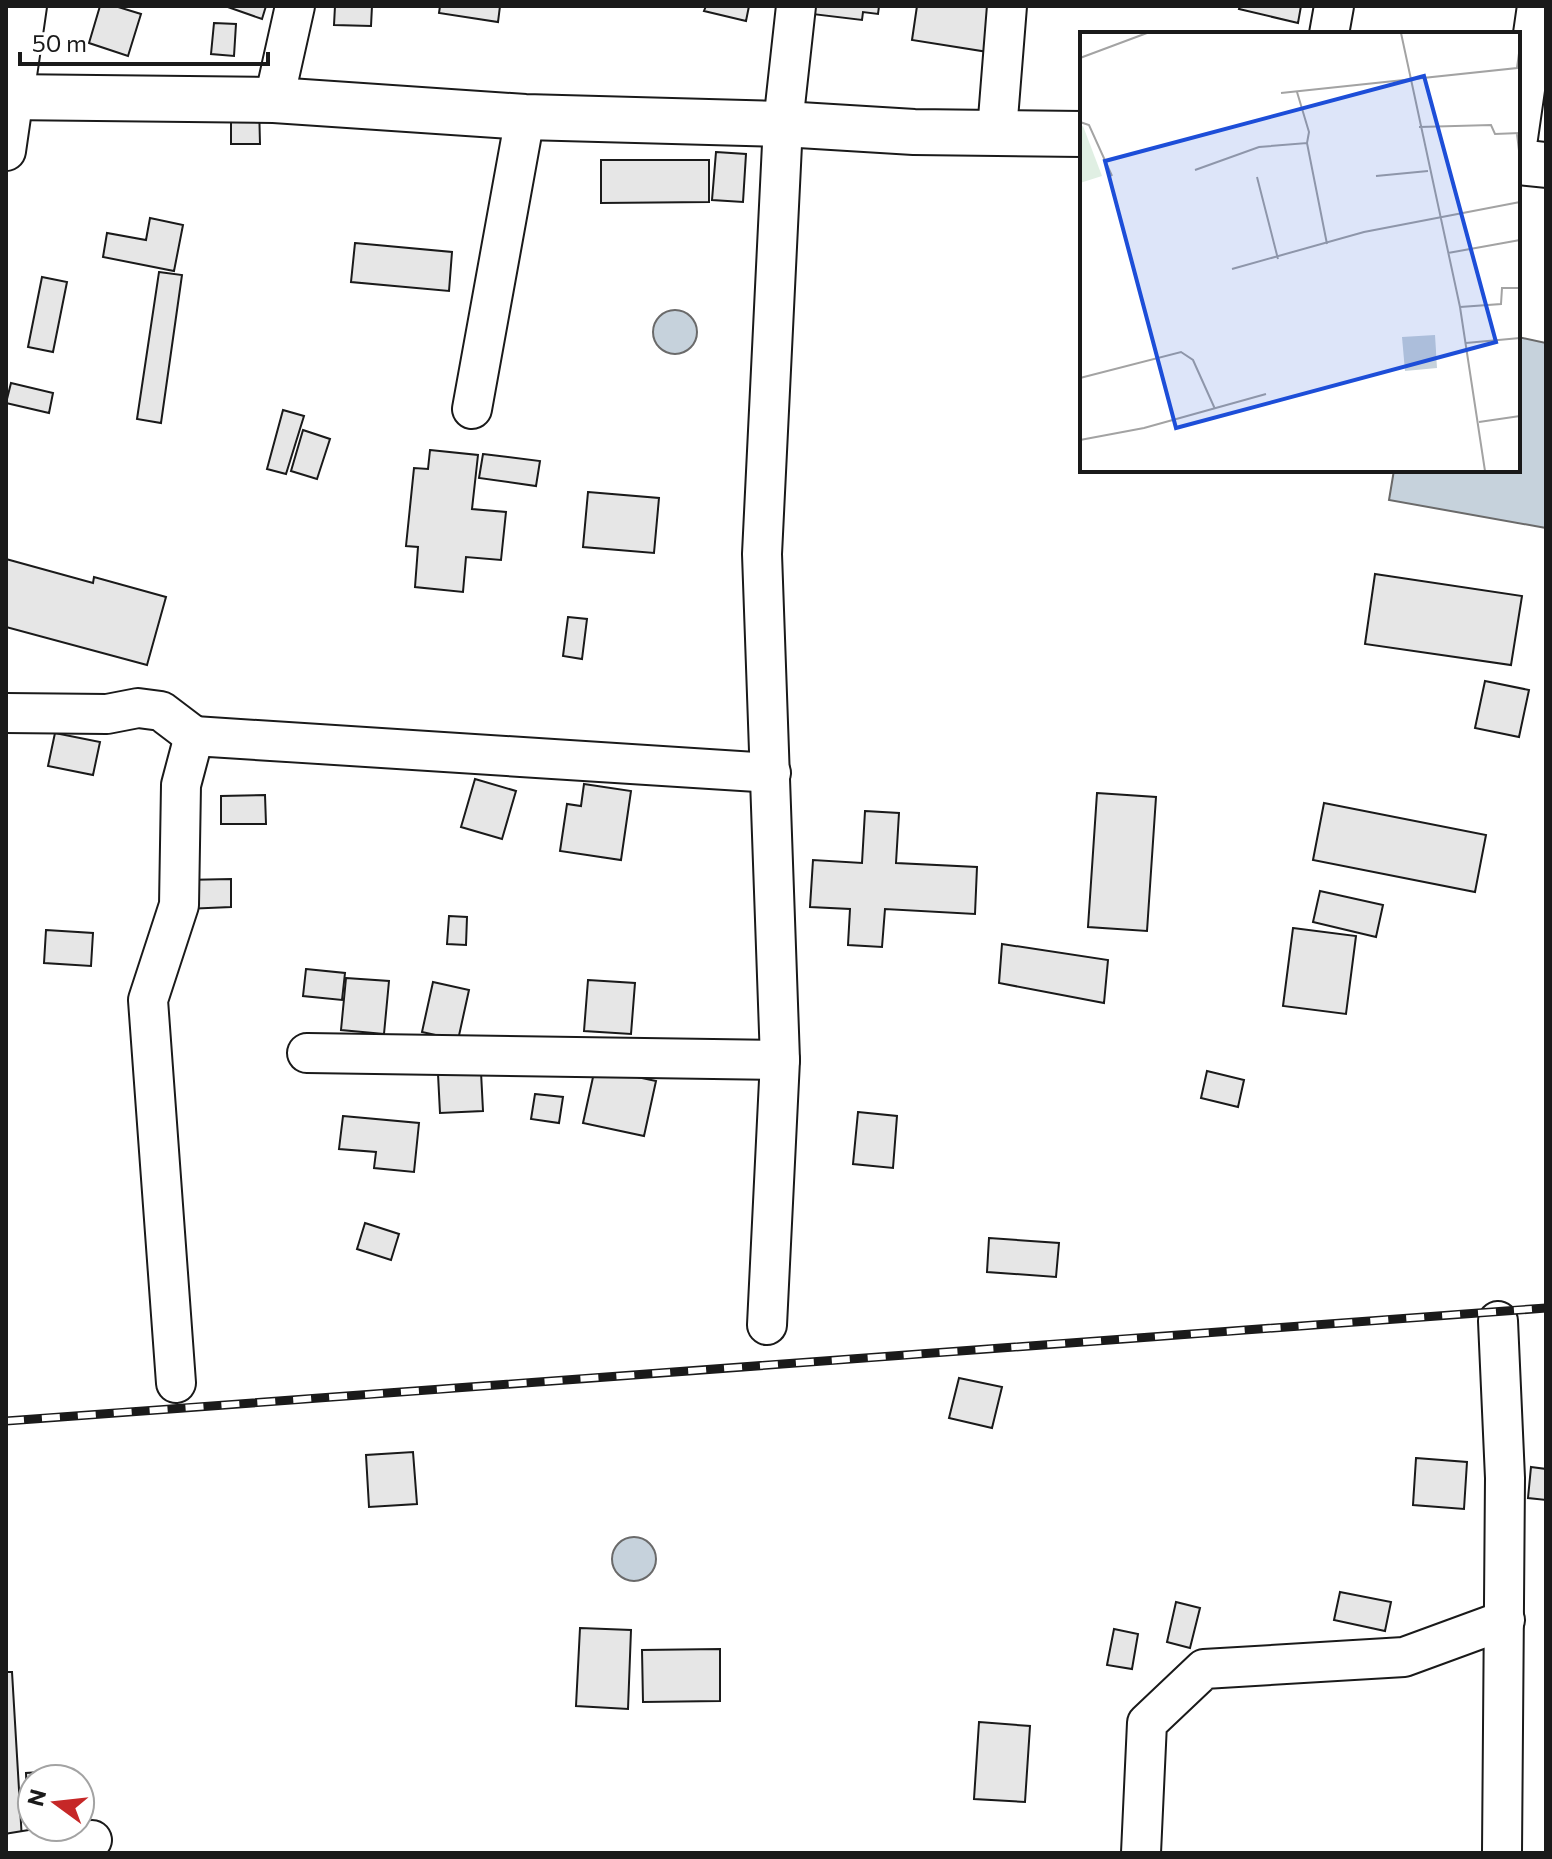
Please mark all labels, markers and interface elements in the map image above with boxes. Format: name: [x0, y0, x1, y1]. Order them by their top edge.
scale bar: [20, 16, 268, 66]
text: 50 m: [32, 28, 87, 57]
inset map: [1080, 32, 1520, 472]
north arrow: [16, 1763, 96, 1843]
text: N: [21, 1786, 51, 1809]

